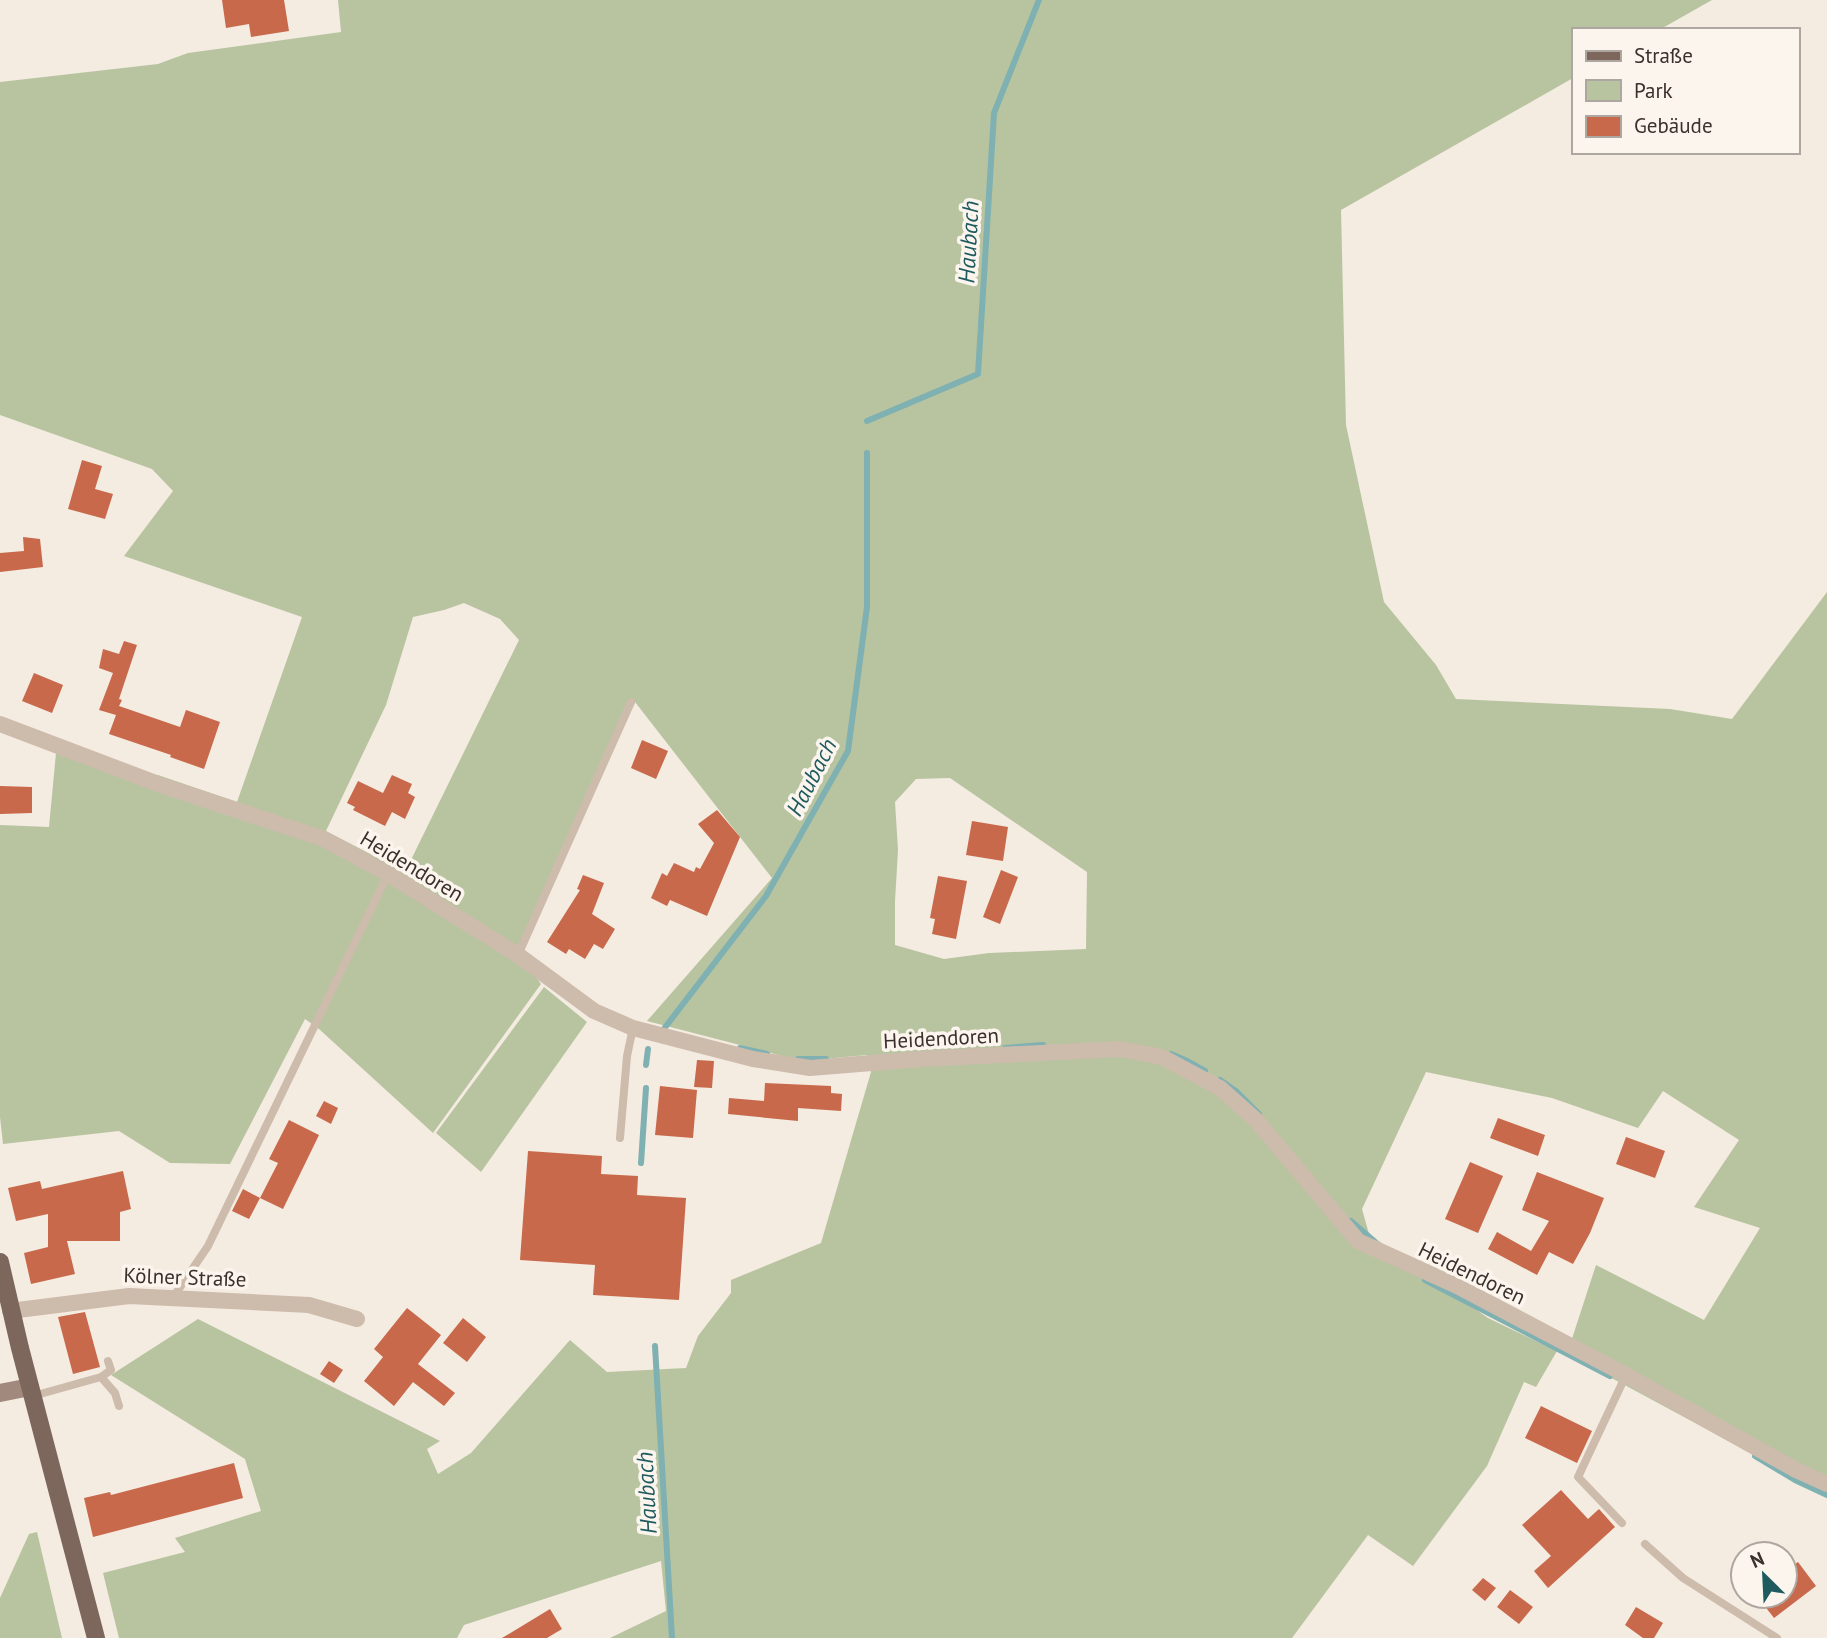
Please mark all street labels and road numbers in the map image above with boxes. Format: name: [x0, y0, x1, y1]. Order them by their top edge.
street label: Heidendoren: [355, 825, 469, 907]
street label: Heidendoren: [883, 1021, 999, 1055]
street label: Heidendoren: [1414, 1236, 1530, 1310]
street label: Kölner Straße: [123, 1261, 247, 1293]

